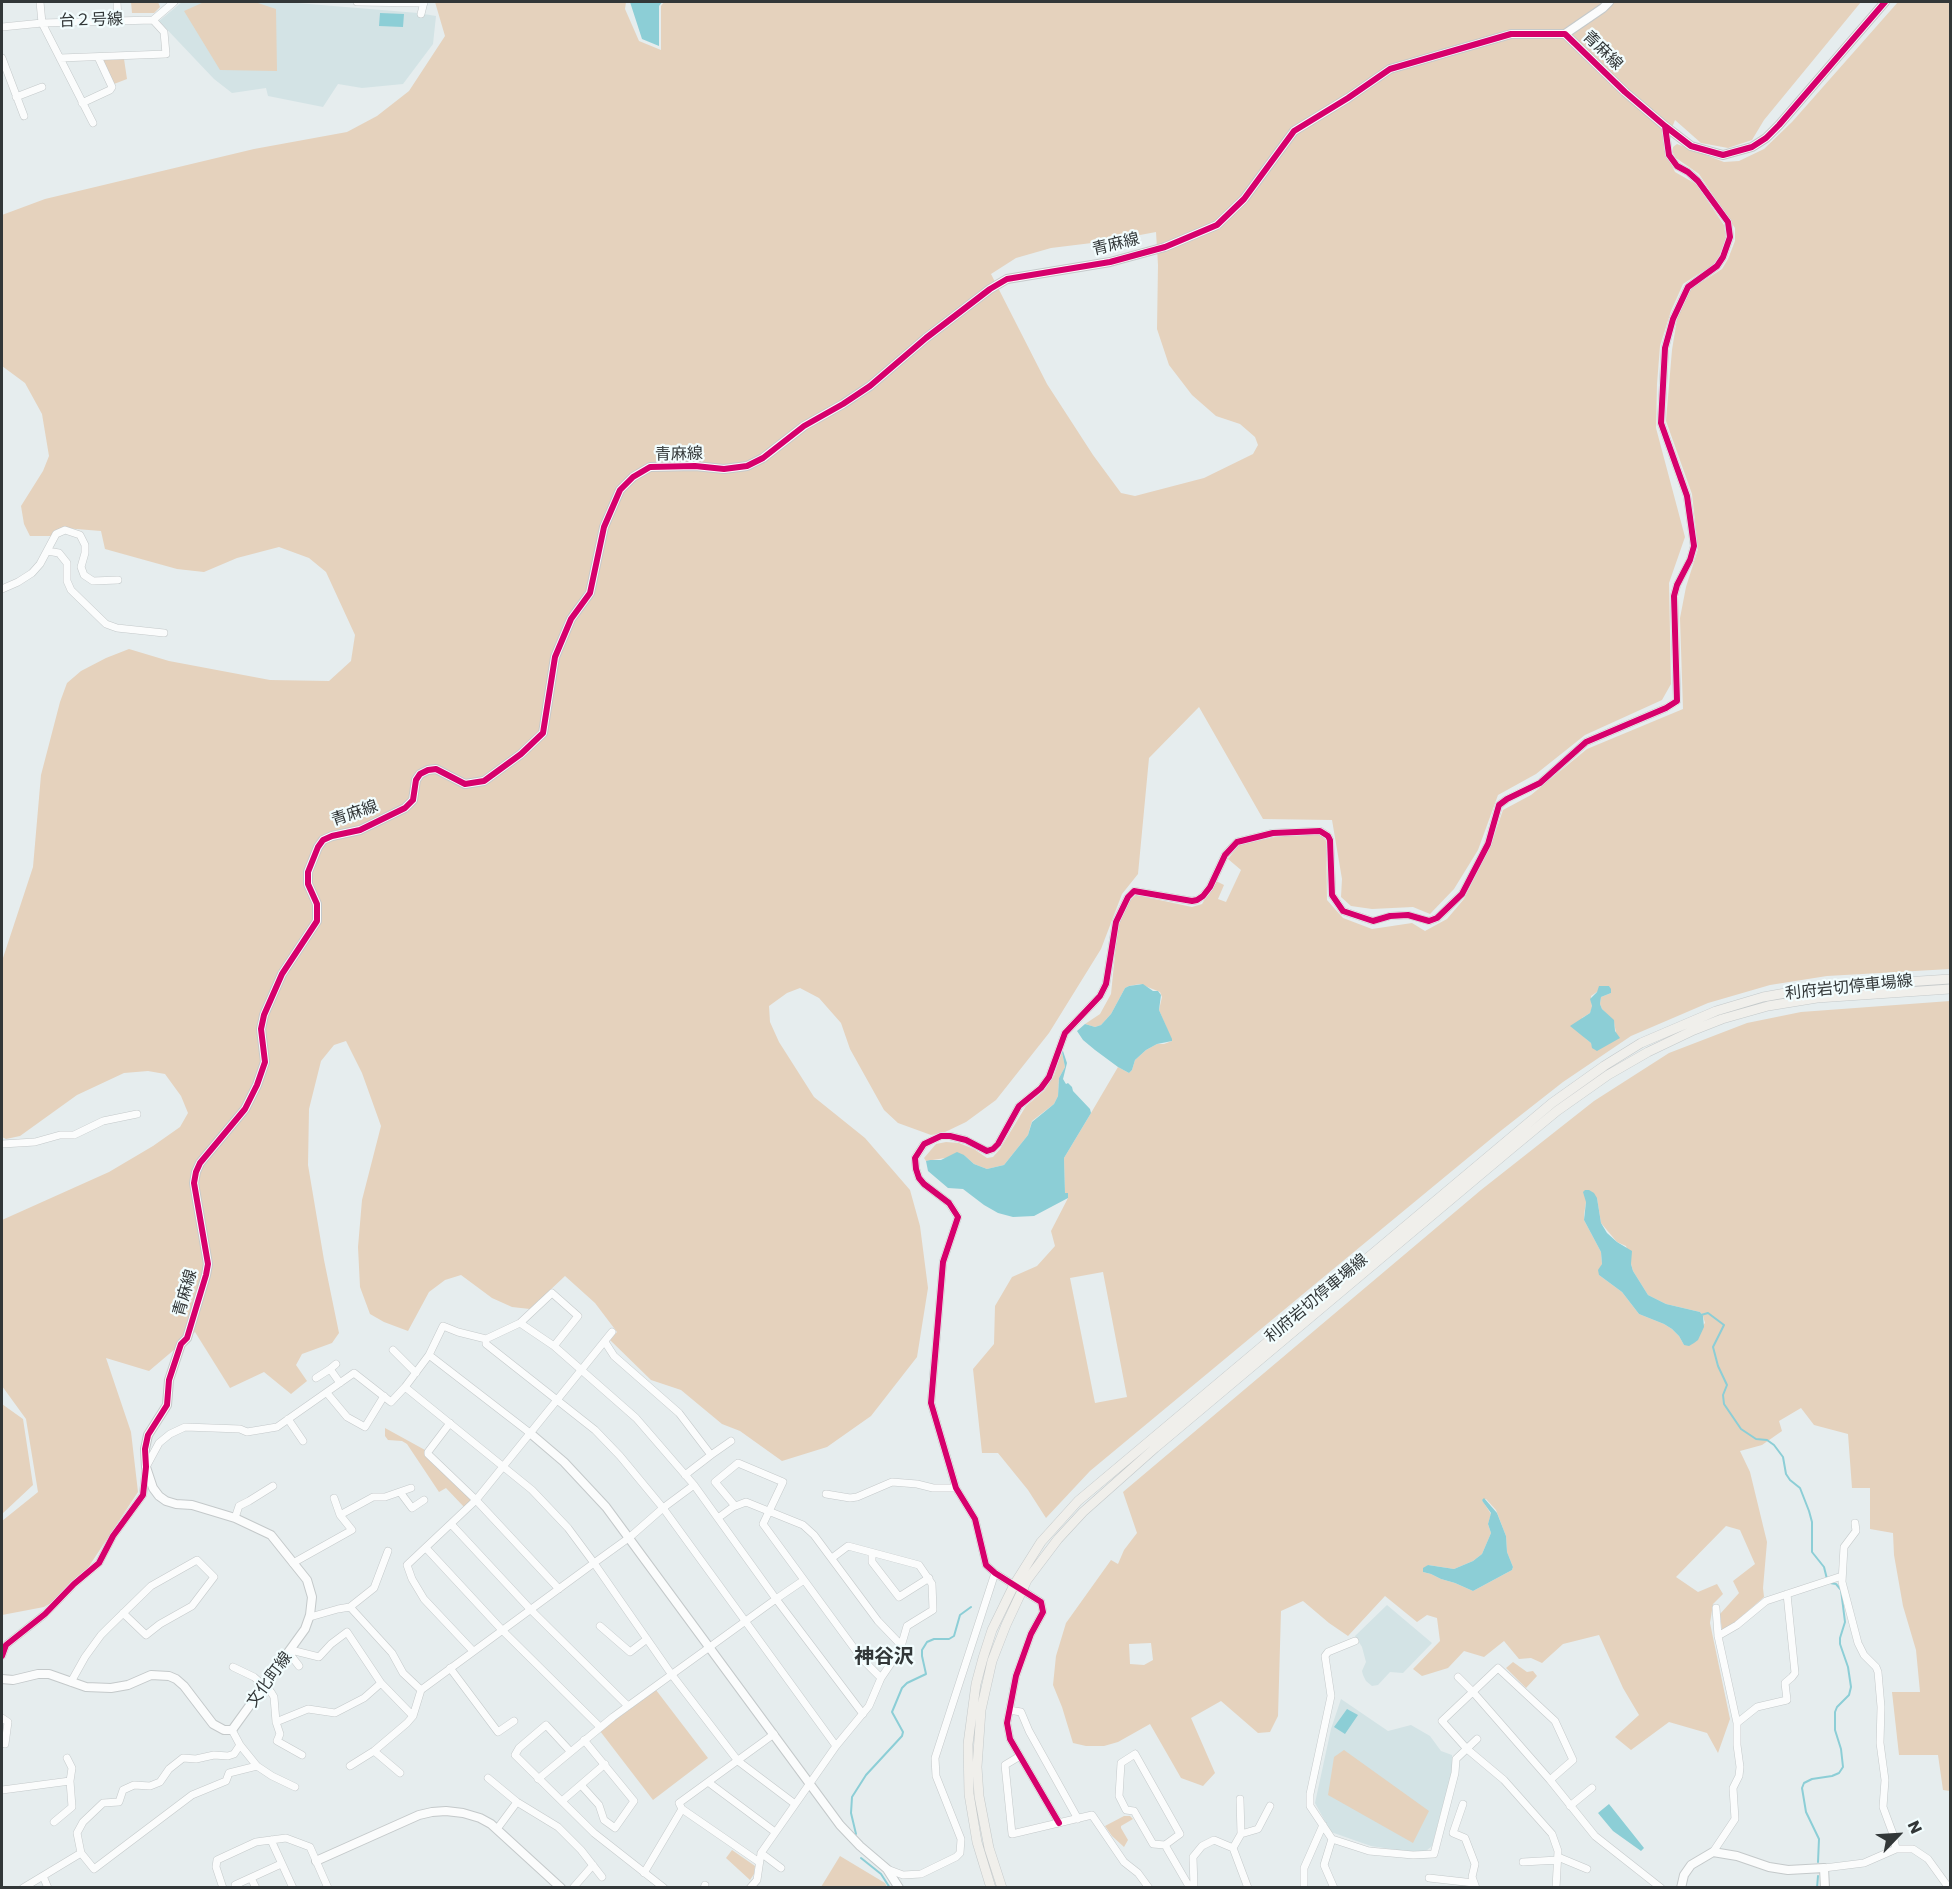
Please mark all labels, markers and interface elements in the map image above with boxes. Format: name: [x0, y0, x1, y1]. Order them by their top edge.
street label: 台２号線: [59, 10, 123, 32]
street label: 青麻線: [1578, 27, 1626, 75]
street label: 青麻線: [1090, 230, 1142, 260]
street label: 青麻線: [655, 445, 703, 465]
street label: 青麻線: [329, 797, 381, 831]
street label: 利府岩切停車場線: [1784, 972, 1914, 1004]
street label: 利府岩切停車場線: [1262, 1251, 1372, 1347]
street label: 青麻線: [170, 1267, 202, 1319]
district label: 神谷沢: [854, 1646, 914, 1670]
street label: 文化町線: [243, 1648, 297, 1712]
north arrow: [1868, 1805, 1928, 1865]
text: N: [1902, 1817, 1928, 1837]

